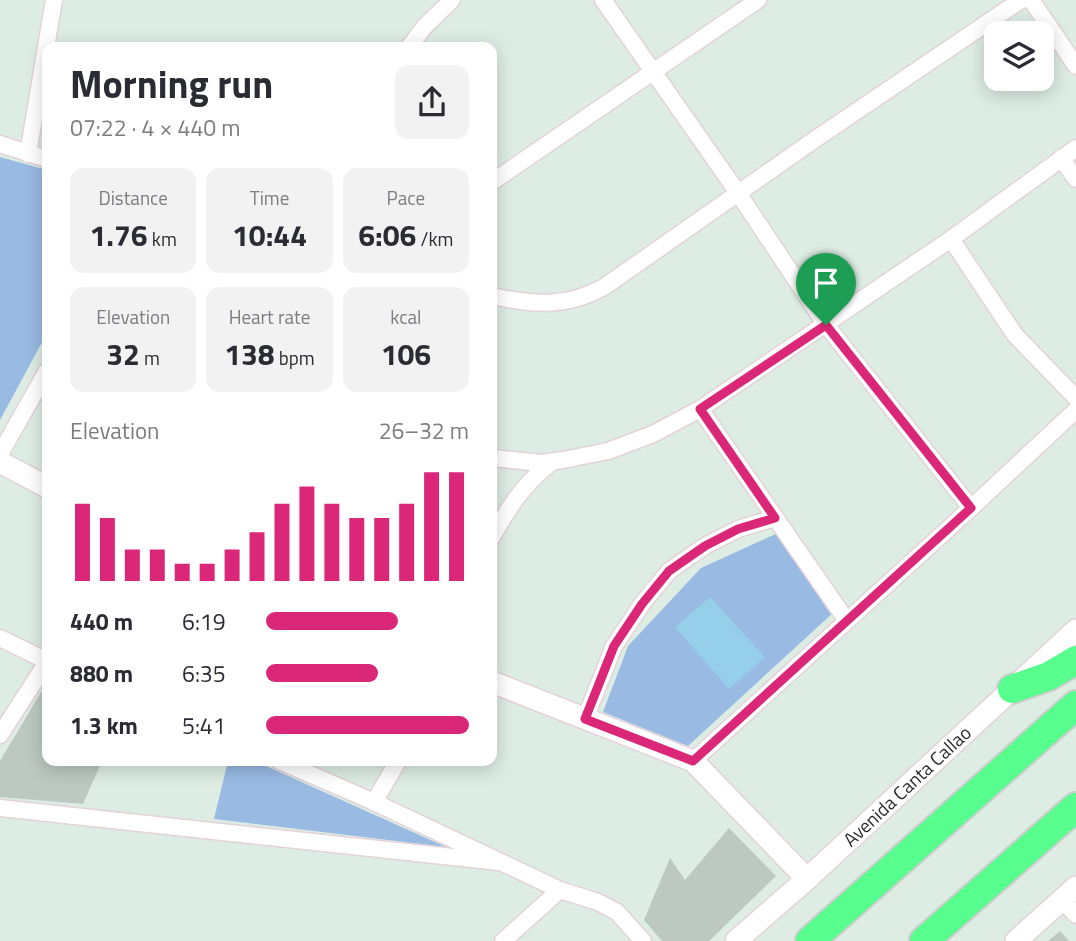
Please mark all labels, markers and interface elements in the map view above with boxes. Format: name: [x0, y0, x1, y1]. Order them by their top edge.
map controls: [984, 21, 1054, 91]
button: layers: [984, 21, 1054, 91]
text: Morning run: [70, 55, 273, 113]
button: share: [395, 65, 469, 139]
text: 07:22 · 4 × 440 m: [70, 110, 240, 145]
text: Distance: [98, 183, 168, 212]
text: Time: [250, 183, 289, 212]
text: Pace: [387, 183, 425, 212]
text: 1.76: [90, 212, 148, 258]
text: 10:44: [232, 212, 307, 258]
text: 6:06: [358, 212, 416, 258]
text: km: [148, 224, 177, 253]
text: /km: [416, 224, 453, 253]
pin: [796, 253, 856, 325]
icon: arrive: [807, 264, 845, 302]
text: Elevation: [96, 302, 170, 331]
text: Heart rate: [229, 302, 310, 331]
text: kcal: [390, 302, 421, 331]
text: 32: [106, 331, 140, 377]
text: 138: [224, 331, 275, 377]
text: 106: [381, 331, 431, 377]
text: m: [140, 343, 160, 372]
text: bpm: [275, 343, 315, 372]
text: Elevation: [70, 413, 159, 448]
text: 26–32 m: [379, 413, 469, 448]
text: 440 m: [70, 604, 133, 639]
text: 6:19: [182, 604, 226, 639]
text: 880 m: [70, 656, 133, 691]
text: 6:35: [182, 656, 226, 691]
text: 1.3 km: [70, 708, 138, 743]
text: 5:41: [182, 708, 226, 743]
street label: Avenida Canta Callao: [836, 718, 977, 853]

